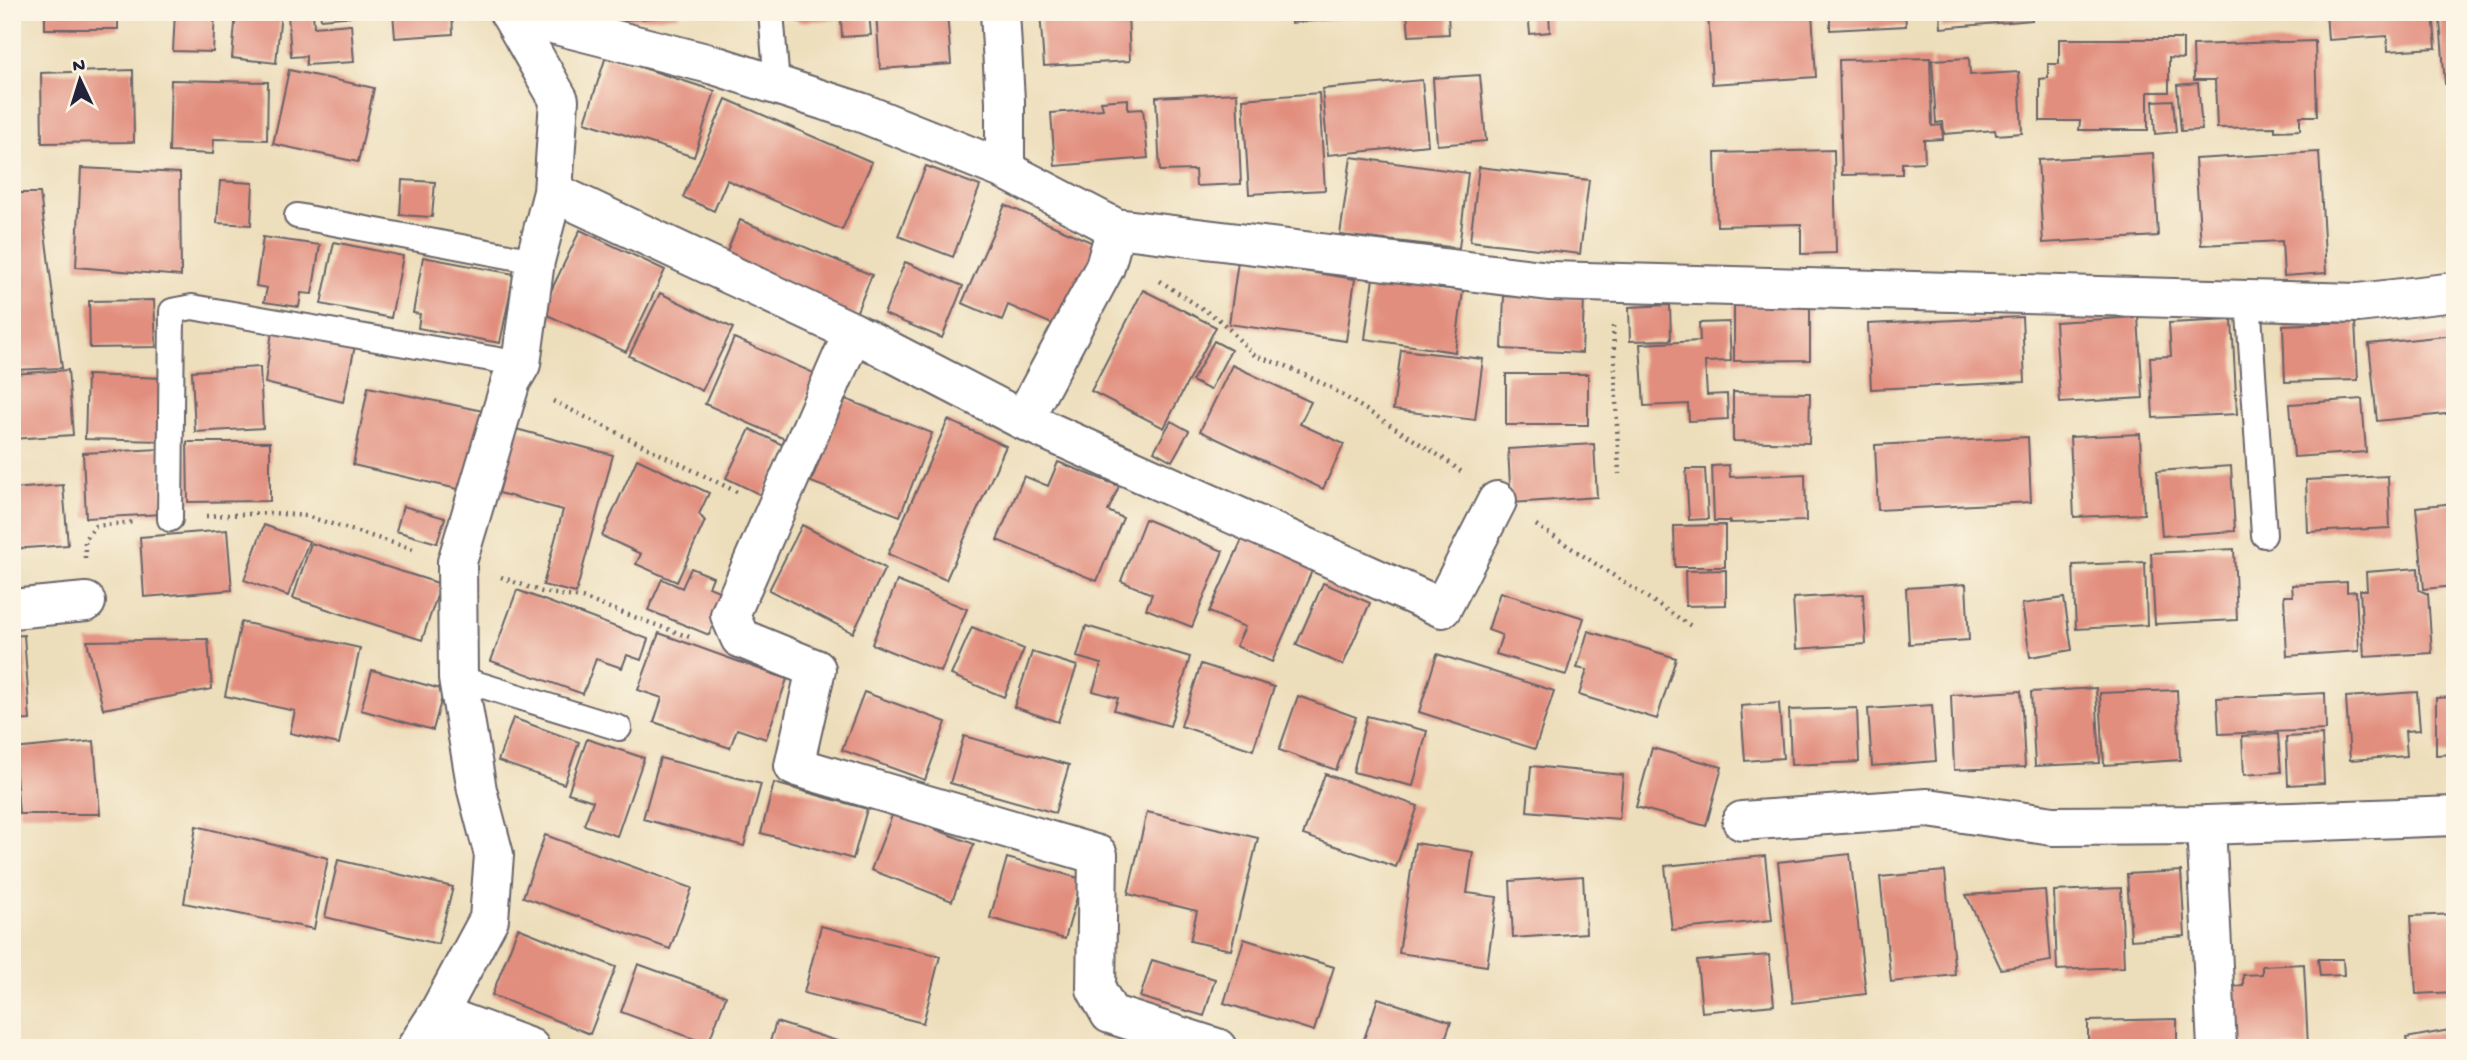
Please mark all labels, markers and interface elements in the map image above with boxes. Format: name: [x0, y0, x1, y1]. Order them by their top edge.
north arrow: [46, 46, 116, 116]
text: N: [72, 55, 86, 78]

